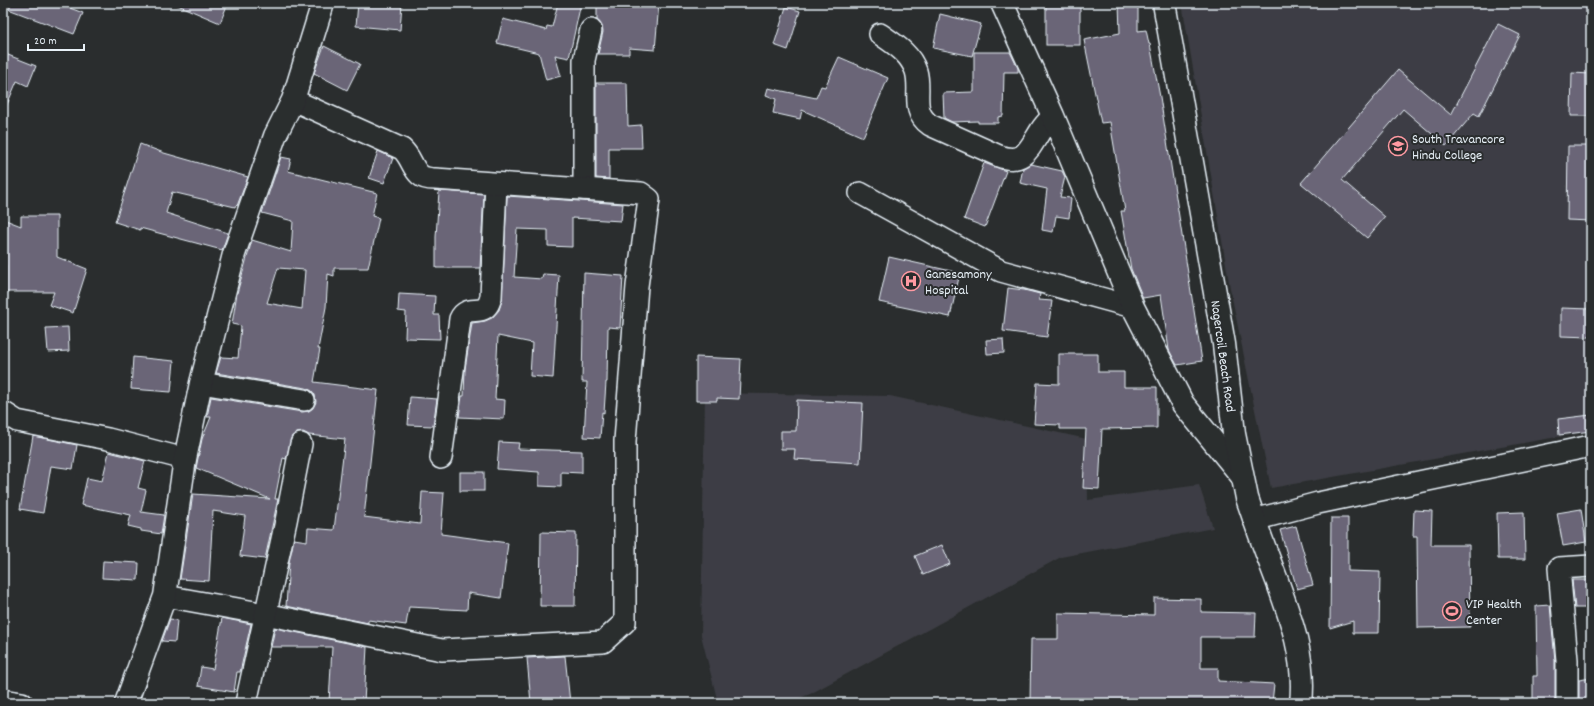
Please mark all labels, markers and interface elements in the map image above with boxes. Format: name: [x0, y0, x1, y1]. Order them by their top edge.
scale bar: [28, 26, 84, 52]
text: 20 m: [34, 33, 57, 50]
place label: South Travancore Hindu College: [1412, 130, 1505, 166]
school or university icon: South Travancore Hindu College: [1387, 135, 1409, 157]
place label: Ganesamony Hospital: [925, 265, 992, 301]
hospital icon: Ganesamony Hospital: [900, 270, 922, 292]
street label: Nagercoil Beach Road: [1204, 299, 1240, 413]
place label: VIP Health Center: [1466, 595, 1521, 631]
sports icon: VIP Health Center: [1441, 600, 1463, 622]

